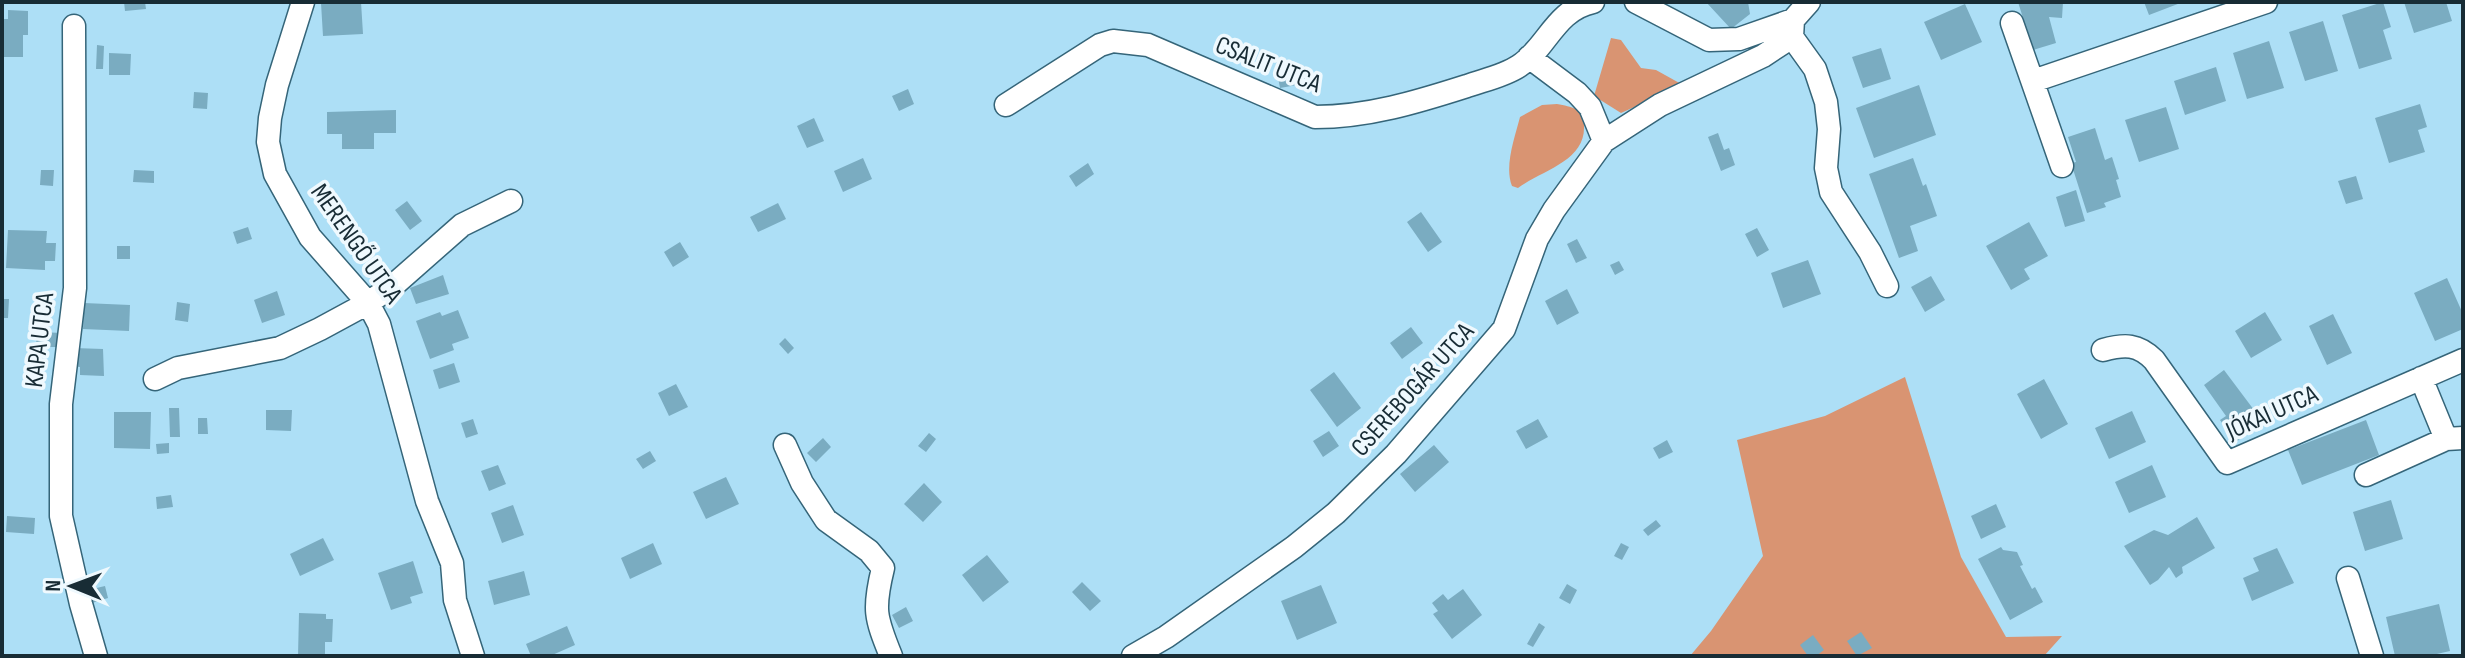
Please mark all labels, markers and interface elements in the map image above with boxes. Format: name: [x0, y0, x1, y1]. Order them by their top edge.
street label: CSALIT UTCA: [1211, 30, 1326, 101]
street label: MERENGŐ UTCA: [303, 178, 409, 310]
street label: KAPA UTCA: [19, 290, 61, 389]
street label: CSEREBOGÁR UTCA: [1345, 316, 1482, 463]
street label: JÓKAI UTCA: [2220, 379, 2324, 447]
north arrow: [32, 546, 112, 626]
text: N: [40, 580, 67, 592]

